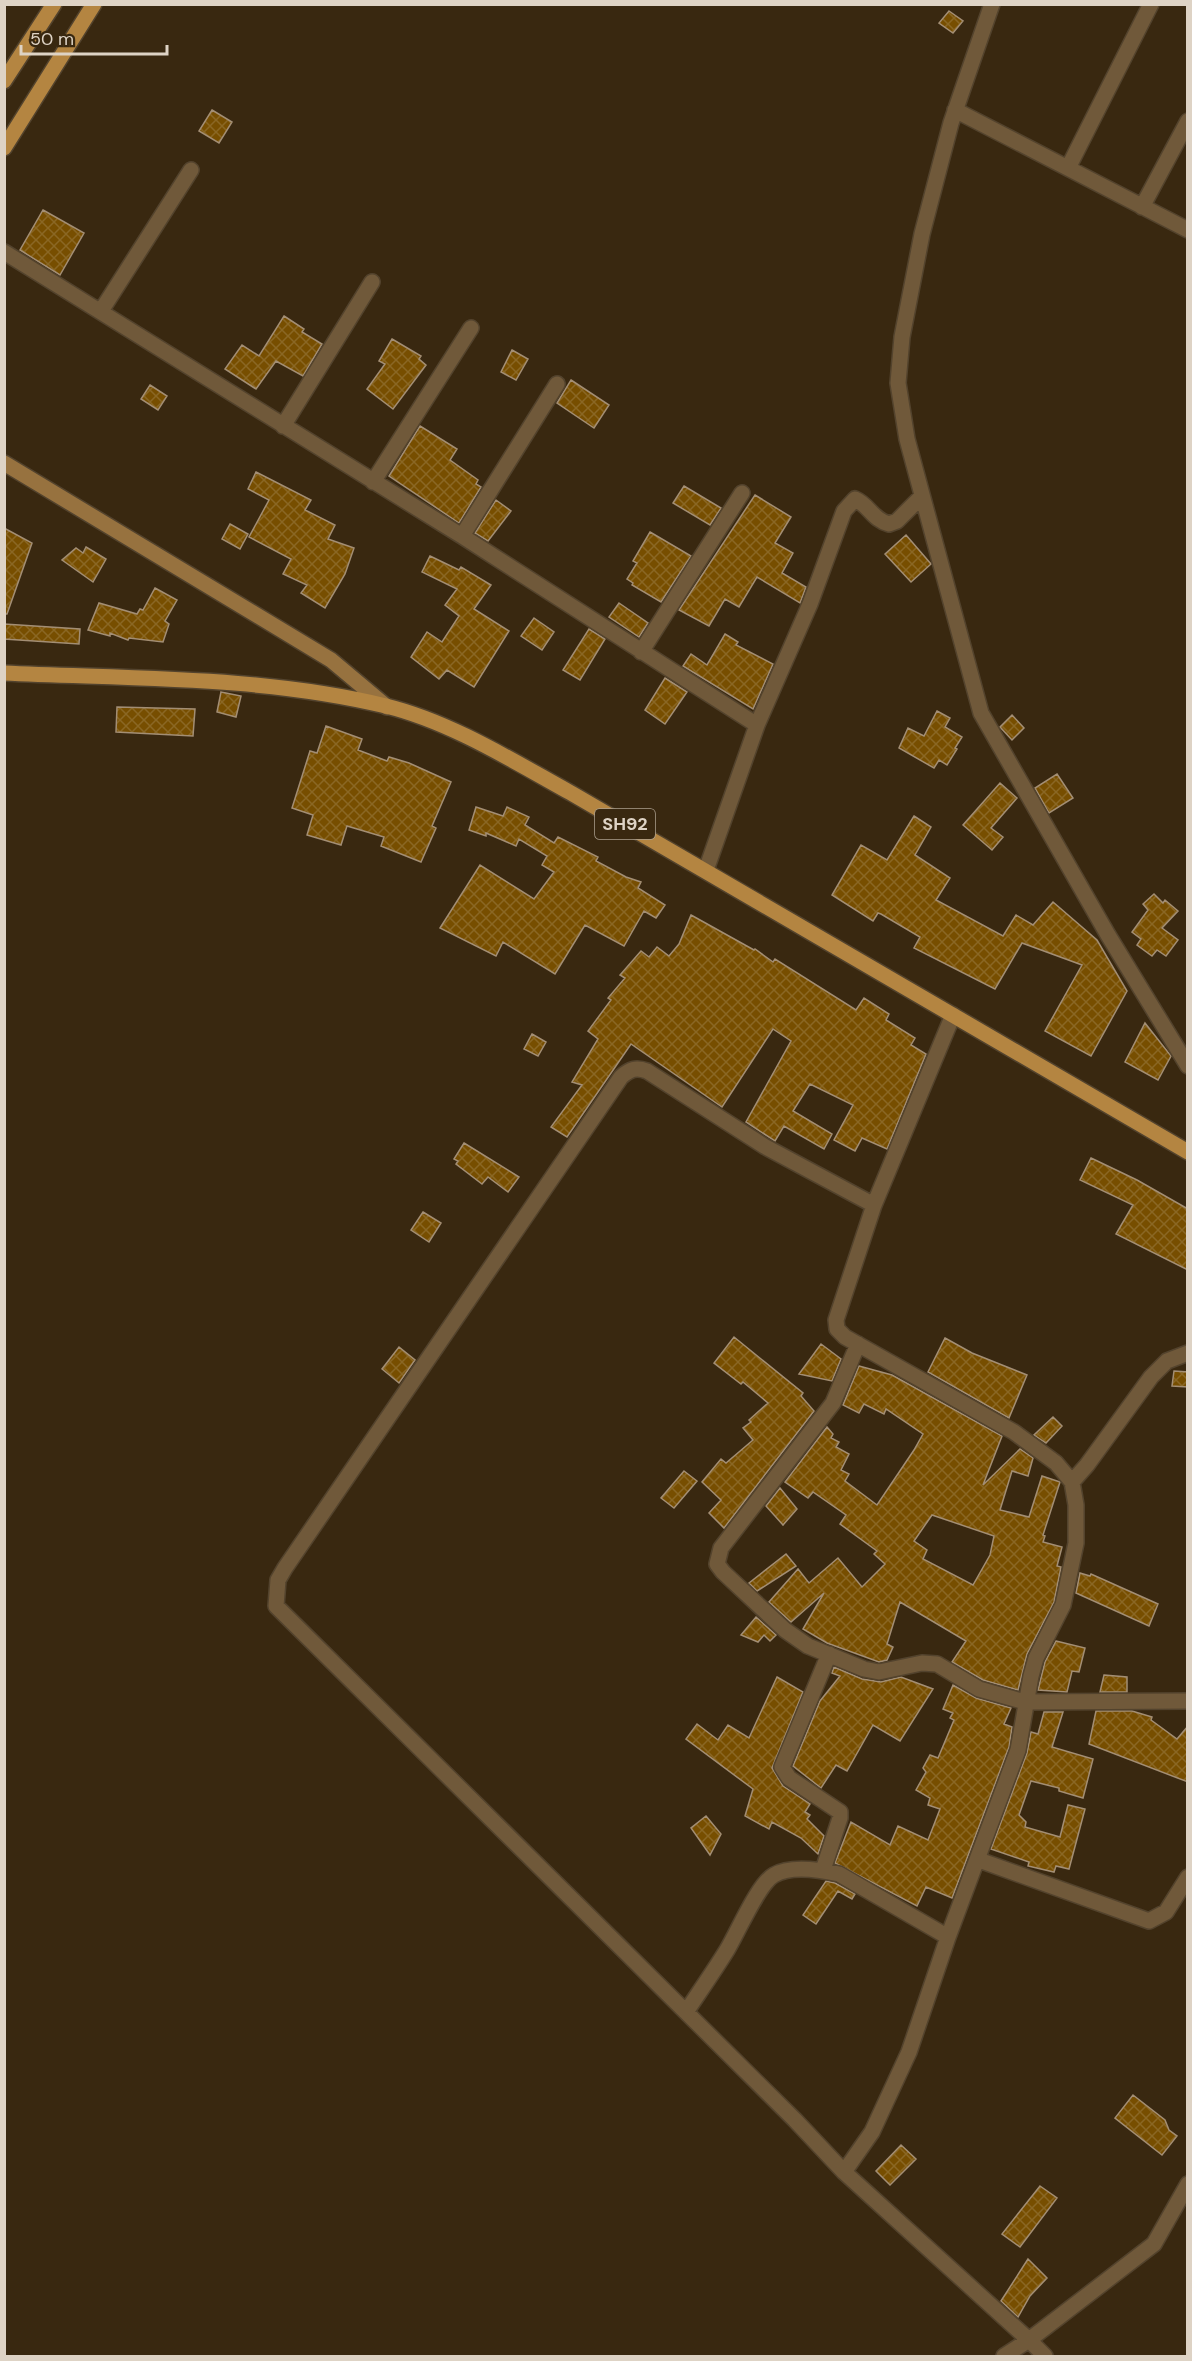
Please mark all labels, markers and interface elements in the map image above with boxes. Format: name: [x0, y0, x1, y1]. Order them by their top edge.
scale bar: [21, 18, 166, 56]
text: 50 m: [30, 27, 74, 51]
road number: SH92: [595, 809, 655, 839]

